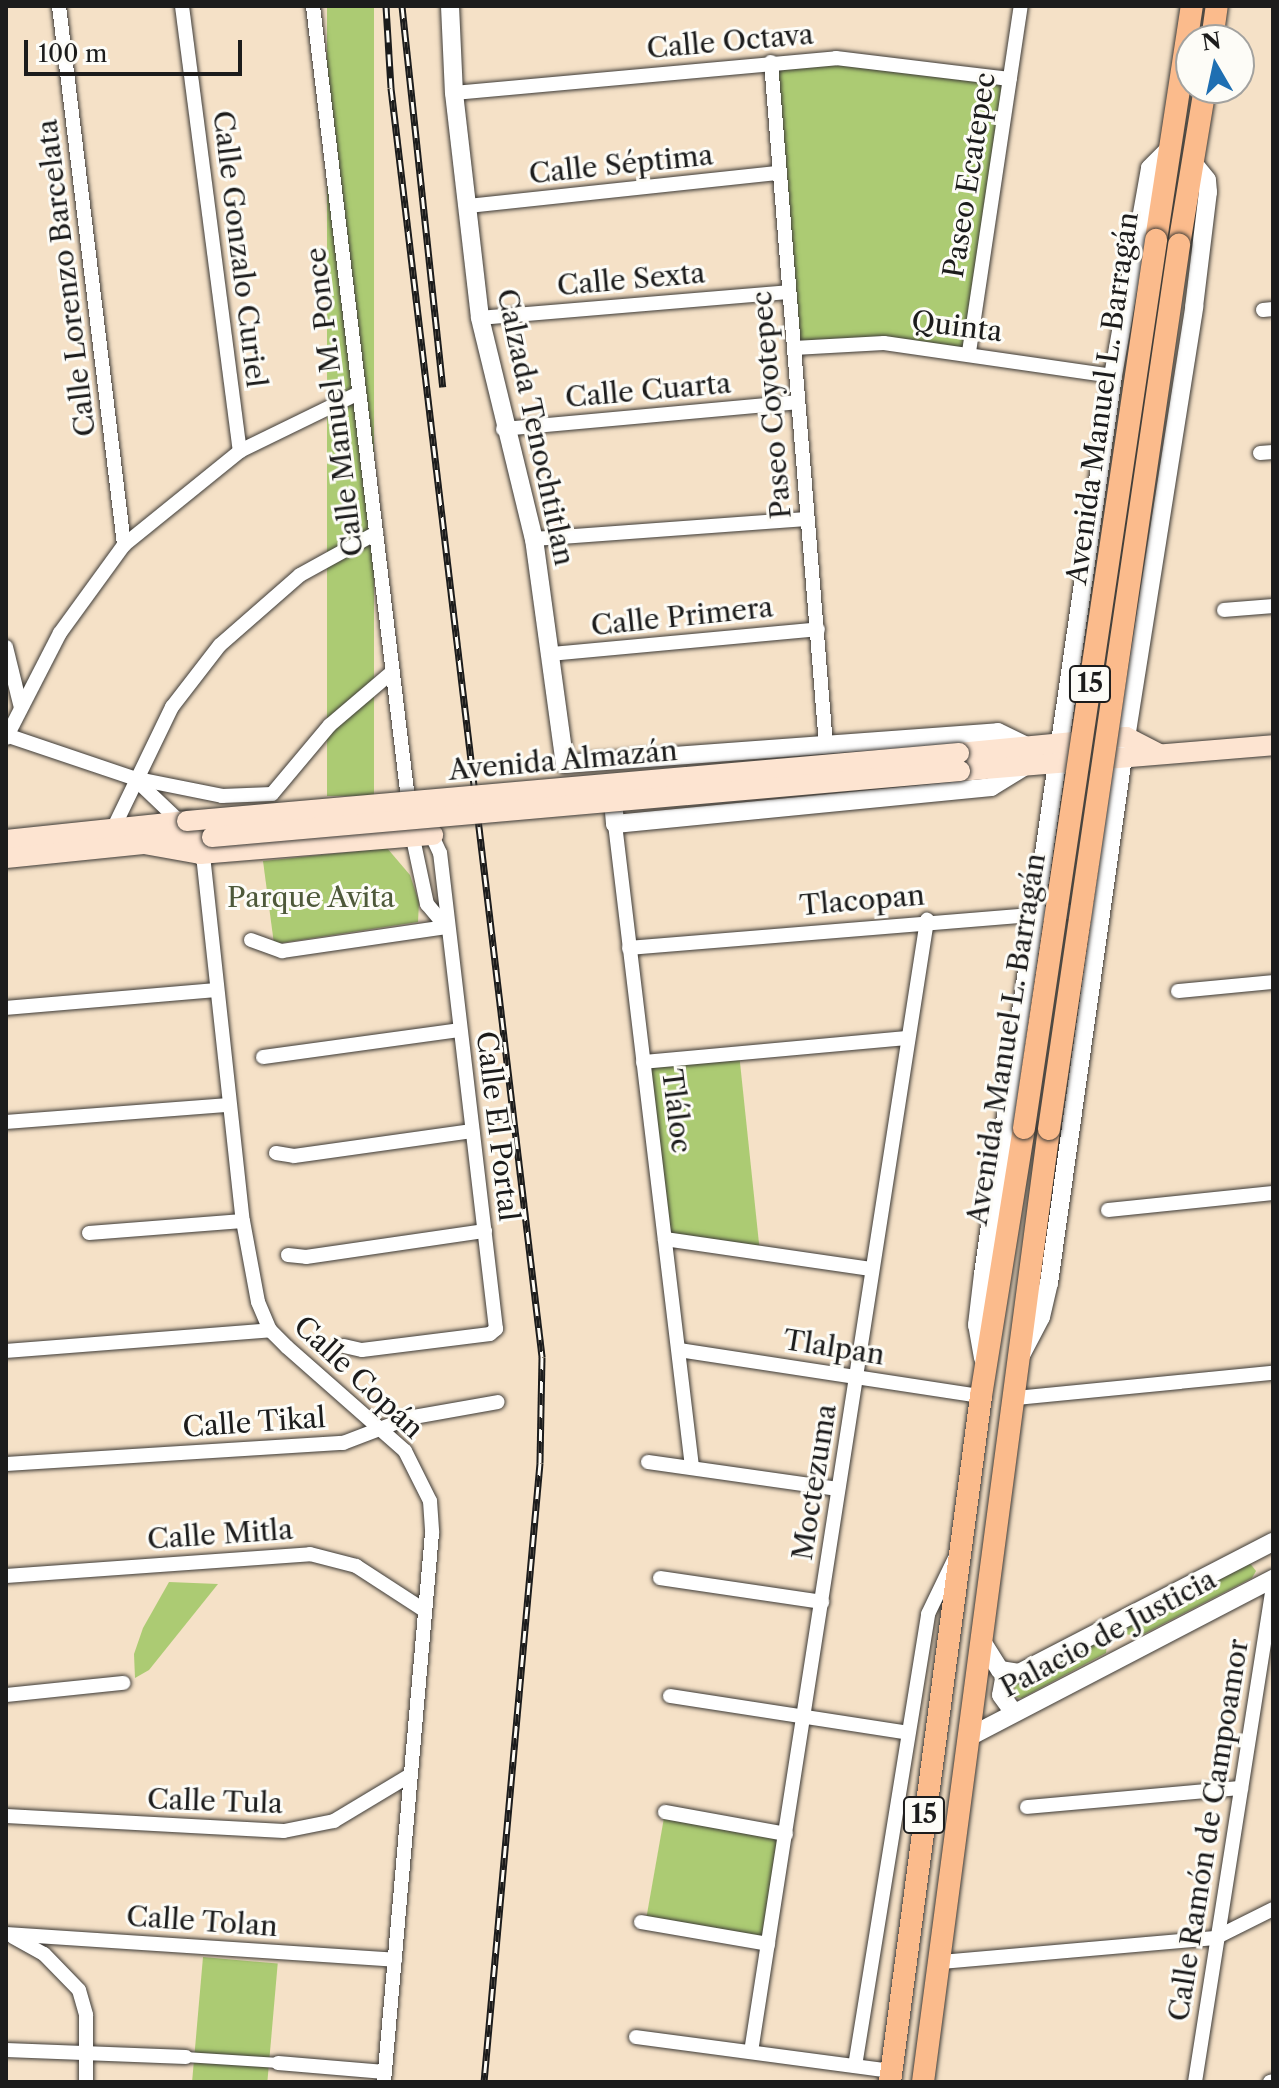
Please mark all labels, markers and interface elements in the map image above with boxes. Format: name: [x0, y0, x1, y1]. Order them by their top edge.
street label: Calle Octava: [645, 17, 815, 65]
scale bar: [28, 24, 246, 74]
north arrow: [1175, 24, 1255, 104]
text: N: [1200, 27, 1223, 57]
text: 100 m: [38, 39, 107, 68]
street label: Paseo Ecatepec: [936, 70, 1002, 280]
street label: Calle Gonzalo Curiel: [206, 109, 274, 389]
street label: Calle Lorenzo Barcelata: [30, 118, 102, 438]
street label: Calle Séptima: [527, 138, 715, 190]
street label: Avenida Manuel L. Barragán: [1059, 209, 1145, 587]
street label: Calle Manuel M. Ponce: [298, 246, 370, 558]
street label: Calle Sexta: [556, 256, 706, 302]
street label: Calzada Tenochtitlan: [490, 285, 582, 569]
street label: Paseo Coyotepec: [744, 290, 798, 520]
street label: Quinta: [910, 304, 1004, 348]
street label: Calle Cuarta: [564, 366, 732, 414]
street label: Calle Primera: [589, 590, 775, 642]
road number: 15: [1068, 662, 1112, 706]
street label: Avenida Almazán: [446, 733, 680, 787]
street label: Avenida Manuel L. Barragán: [960, 851, 1052, 1227]
street label: Tlacopan: [798, 878, 926, 922]
park label: Parque Avita: [227, 880, 395, 914]
street label: Calle El Portal: [470, 1029, 526, 1223]
street label: Tláloc: [655, 1067, 699, 1155]
street label: Calle Copán: [287, 1309, 431, 1445]
street label: Tlalpan: [781, 1322, 887, 1372]
street label: Calle Tikal: [181, 1400, 327, 1444]
street label: Moctezuma: [785, 1402, 843, 1562]
street label: Calle Mitla: [146, 1512, 294, 1556]
street label: Palacio de Justicia: [994, 1562, 1222, 1704]
street label: Calle Ramón de Campoamor: [1161, 1637, 1255, 2023]
street label: Calle Tula: [146, 1782, 284, 1820]
road number: 15: [902, 1793, 946, 1837]
street label: Calle Tolan: [125, 1899, 279, 1943]

